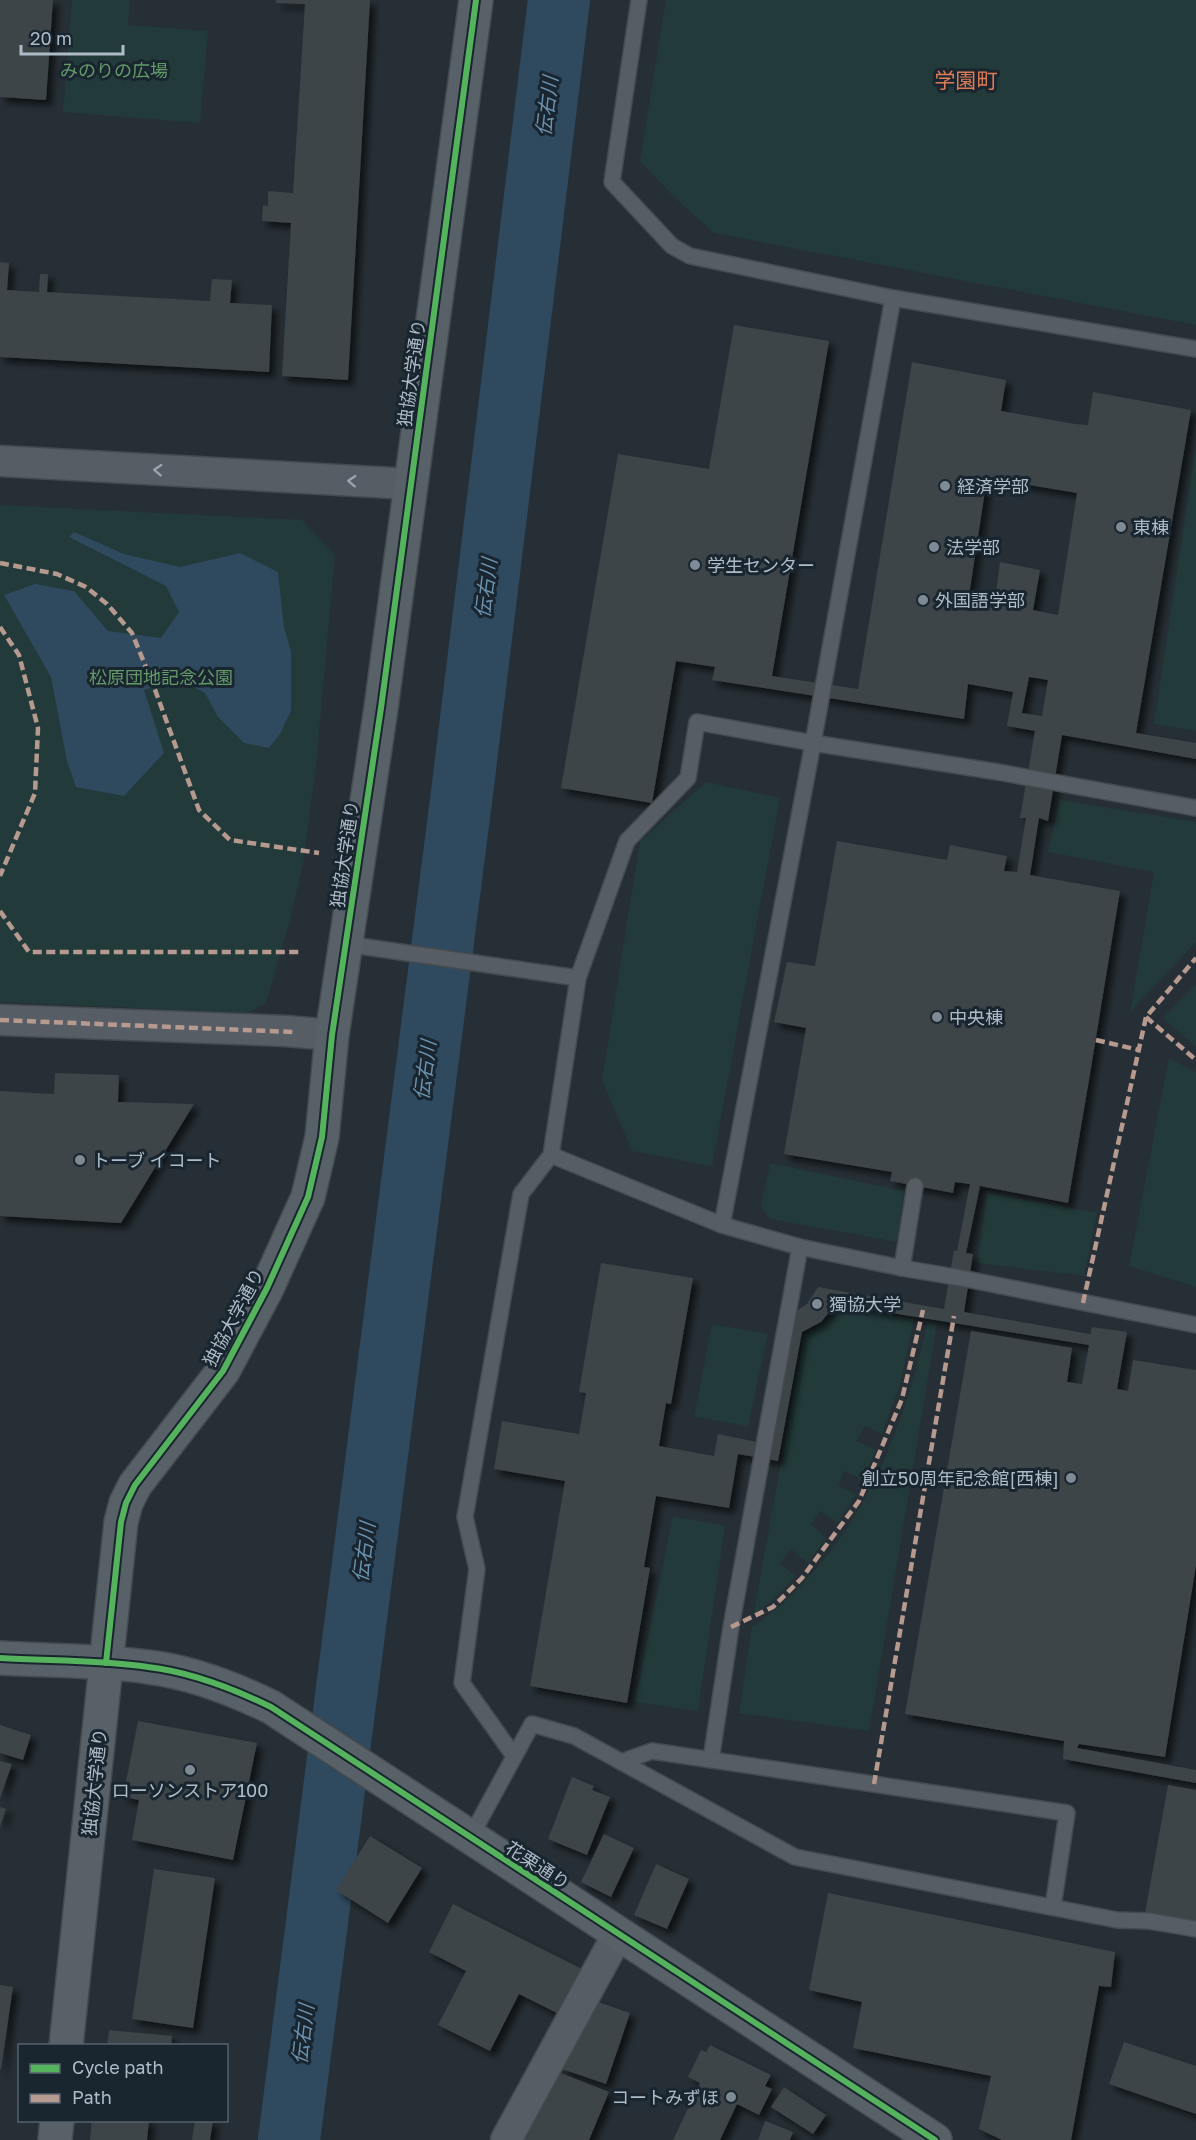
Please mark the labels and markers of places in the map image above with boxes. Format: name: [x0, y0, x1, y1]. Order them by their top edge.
place label: 経済学部: [957, 475, 1029, 497]
marker: 経済学部: [938, 479, 952, 493]
place label: 東棟: [1133, 516, 1169, 538]
marker: 東棟: [1114, 520, 1128, 534]
place label: 法学部: [946, 536, 1000, 558]
marker: 法学部: [927, 540, 941, 554]
place label: 学生センター: [707, 554, 815, 576]
marker: 学生センター: [688, 558, 702, 572]
place label: 外国語学部: [935, 589, 1025, 611]
marker: 外国語学部: [916, 593, 930, 607]
place label: 中央棟: [949, 1006, 1003, 1028]
marker: 中央棟: [930, 1010, 944, 1024]
place label: トーブ イコート: [92, 1149, 221, 1171]
marker: トーブ イコート: [73, 1153, 87, 1167]
place label: 獨協大学: [829, 1293, 901, 1315]
marker: 獨協大学: [810, 1297, 824, 1311]
place label: 創立50周年記念館[西棟]: [862, 1467, 1059, 1489]
marker: 創立50周年記念館[西棟]: [1064, 1471, 1078, 1485]
marker: ローソンストア100: [183, 1763, 197, 1777]
place label: ローソンストア100: [112, 1779, 268, 1801]
place label: コートみずほ: [611, 2086, 719, 2108]
marker: コートみずほ: [724, 2090, 738, 2104]

